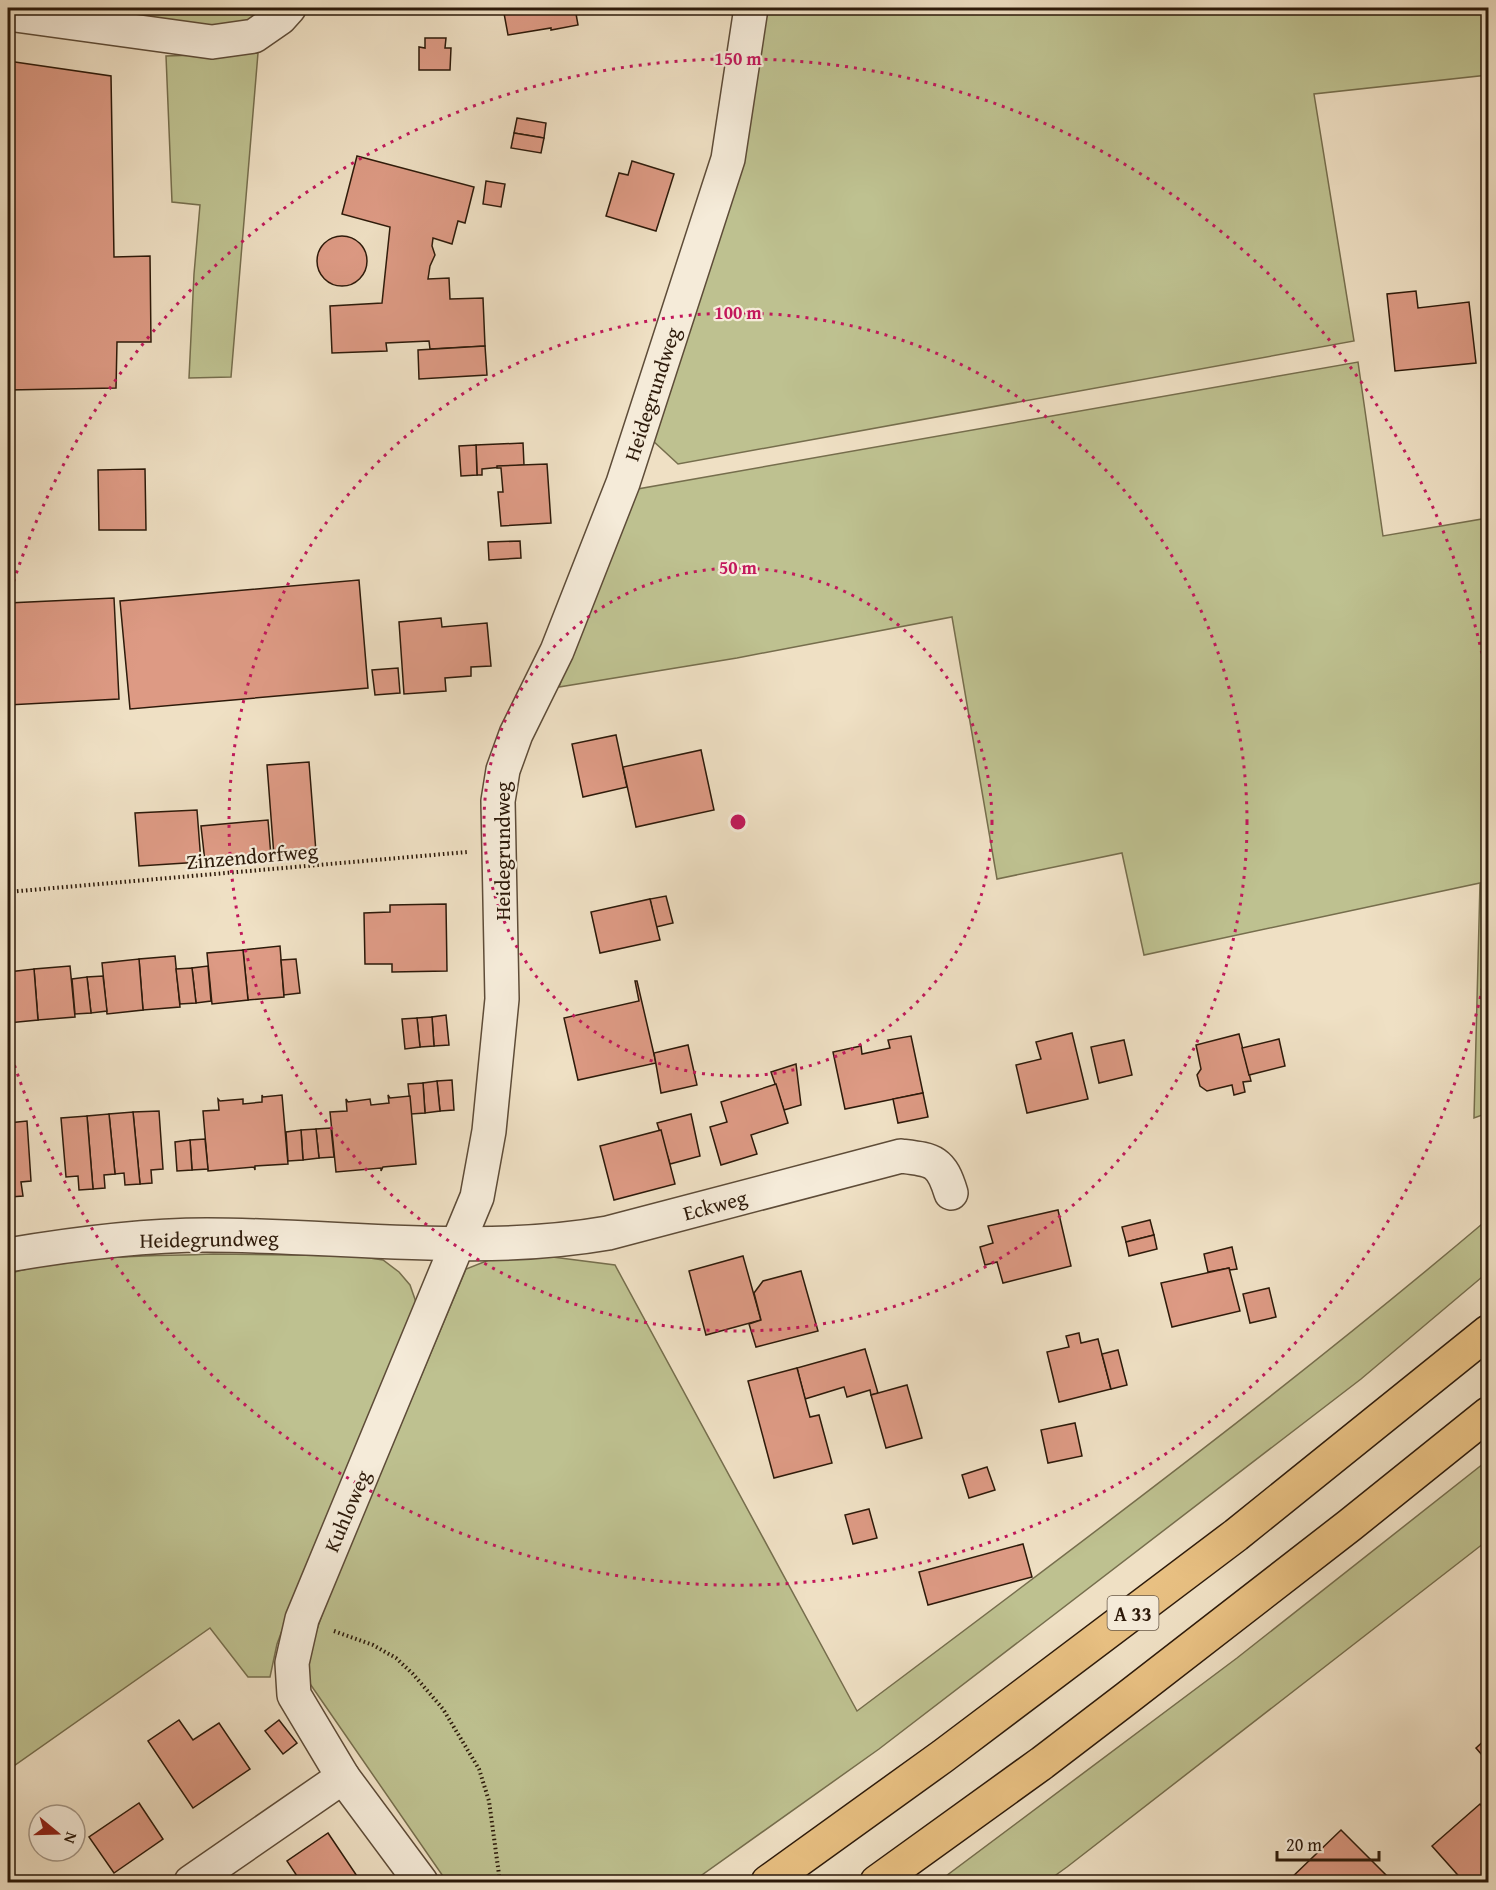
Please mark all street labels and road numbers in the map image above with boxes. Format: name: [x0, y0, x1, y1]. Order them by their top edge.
street label: Heidegrundweg: [616, 323, 688, 465]
street label: Heidegrundweg: [487, 781, 518, 921]
street label: Zinzendorfweg: [185, 835, 320, 877]
street label: Eckweg: [680, 1181, 751, 1228]
street label: Heidegrundweg: [139, 1222, 279, 1256]
street label: Kuhloweg: [316, 1465, 378, 1557]
road number: A 33: [1108, 1596, 1158, 1630]

